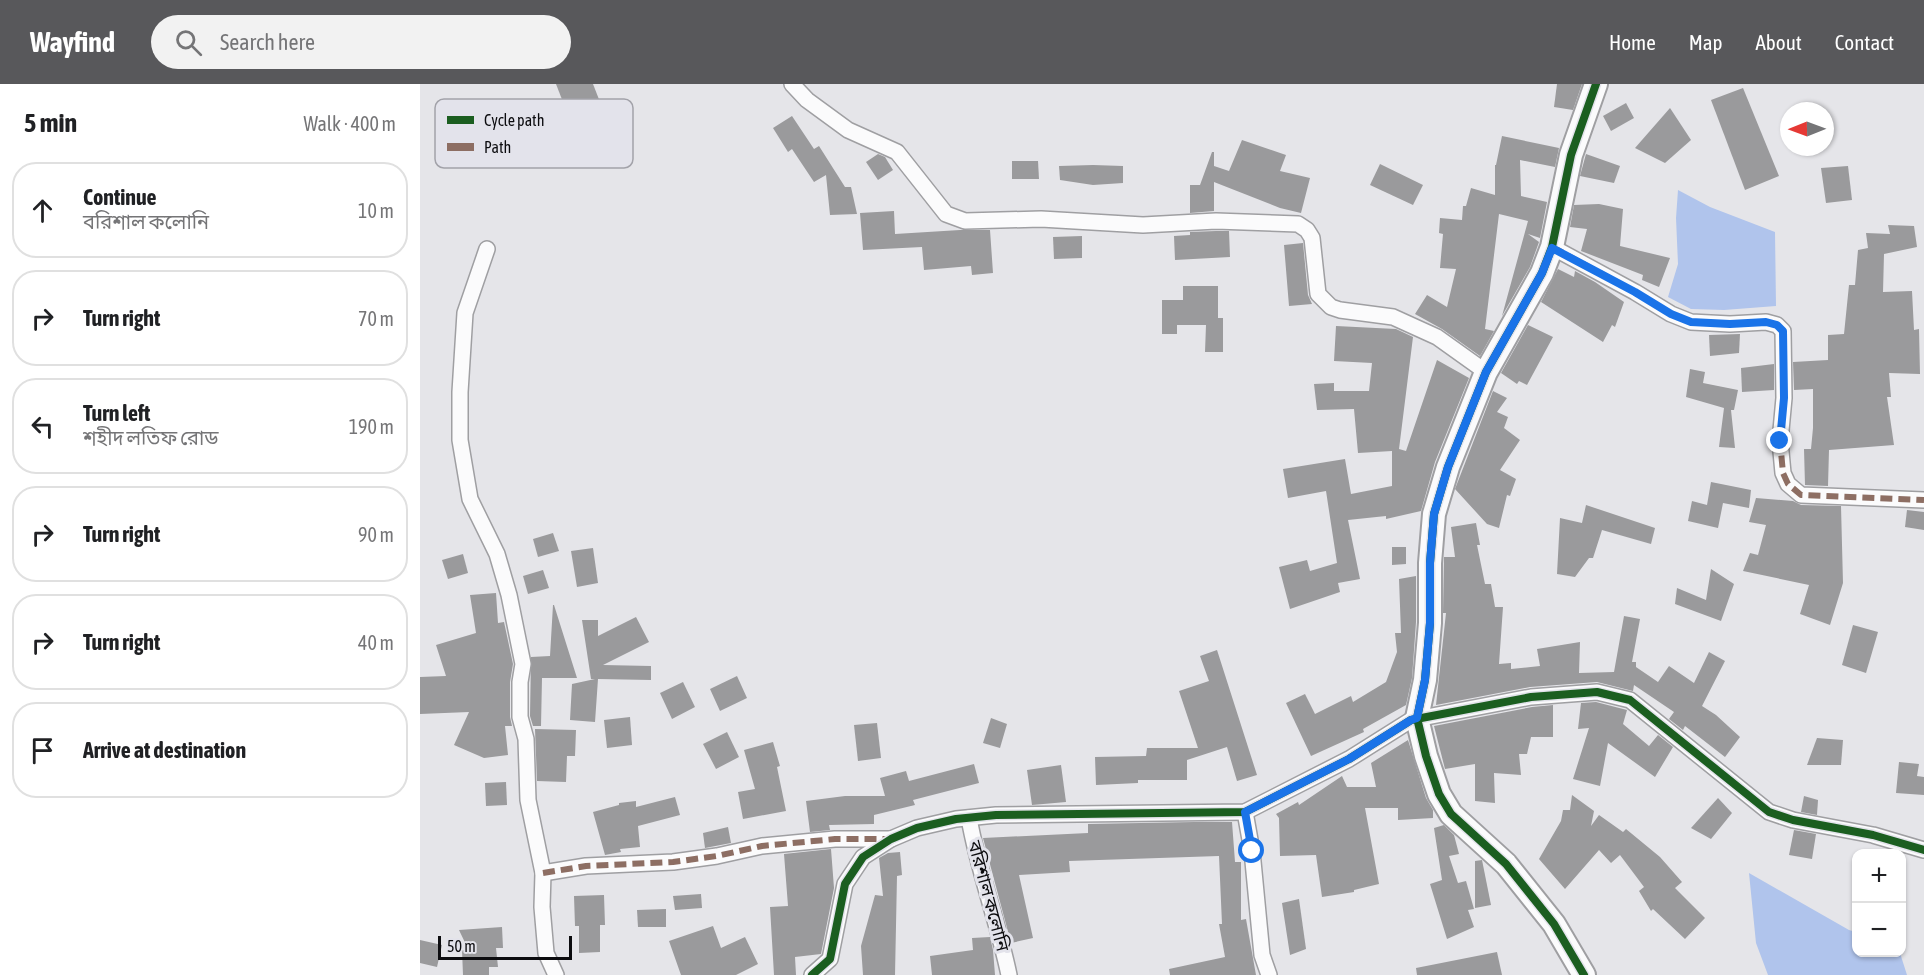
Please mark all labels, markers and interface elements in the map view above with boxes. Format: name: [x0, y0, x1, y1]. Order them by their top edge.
search box: [151, 15, 571, 69]
text: Wayfind: [30, 26, 115, 58]
icon: search: [172, 26, 205, 59]
text: Search here: [220, 29, 315, 55]
text: Home: [1609, 30, 1656, 54]
text: Map: [1689, 30, 1723, 54]
text: About: [1756, 30, 1802, 54]
text: Contact: [1835, 30, 1894, 54]
legend: [435, 99, 633, 168]
north arrow: [1780, 102, 1834, 156]
text: 5 min: [24, 108, 77, 138]
text: Cycle path: [484, 111, 544, 130]
text: Walk · 400 m: [304, 112, 396, 135]
text: Path: [484, 138, 511, 156]
text: Continue: [83, 184, 157, 210]
icon: ahead: [26, 194, 59, 227]
text: 10 m: [358, 199, 394, 222]
text: বরিশাল কলোনি: [83, 210, 209, 233]
icon: right: [26, 302, 59, 335]
text: Turn right: [83, 305, 160, 331]
text: 70 m: [358, 307, 394, 330]
text: Turn left: [83, 400, 150, 426]
icon: left: [26, 410, 59, 443]
text: 190 m: [349, 415, 394, 438]
text: শহীদ লতিফ রোড: [83, 426, 219, 449]
route end: [1766, 427, 1792, 453]
icon: right: [26, 518, 59, 551]
text: Turn right: [83, 521, 160, 547]
text: 90 m: [358, 523, 394, 546]
icon: right: [26, 626, 59, 659]
text: Turn right: [83, 629, 160, 655]
text: 40 m: [358, 631, 394, 654]
icon: arrive: [26, 734, 59, 767]
text: Arrive at destination: [83, 737, 246, 763]
street label: বরিশাল কলোনি: [964, 837, 1014, 955]
route start: [1238, 837, 1264, 863]
map controls: [1852, 849, 1906, 957]
button: +: [1852, 849, 1906, 903]
button: −: [1852, 903, 1906, 957]
scale bar: [438, 933, 572, 960]
text: 50 m: [447, 937, 476, 955]

